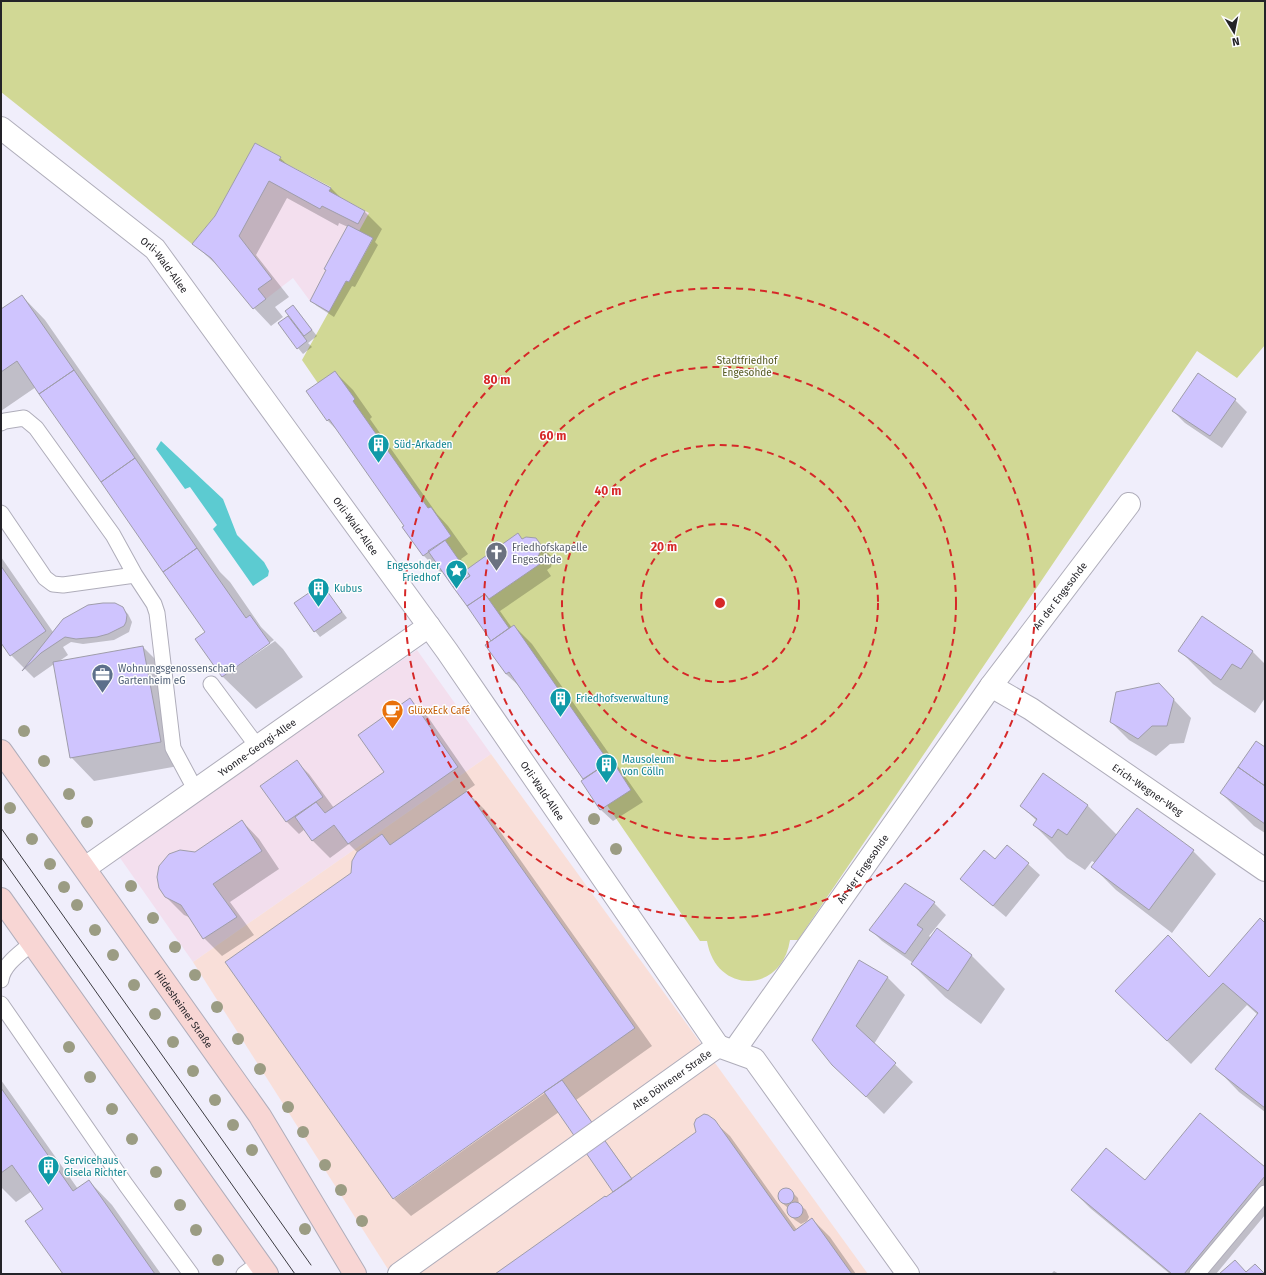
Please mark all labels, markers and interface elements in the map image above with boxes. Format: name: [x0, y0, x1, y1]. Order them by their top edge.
north arrow: [1214, 12, 1254, 52]
text: N: [1231, 34, 1240, 48]
street label: Orli-Wald-Allee: [138, 235, 190, 296]
park label: Stadtfriedhof Engesohde: [717, 355, 778, 379]
text: 80 m: [484, 373, 510, 387]
text: 60 m: [540, 429, 566, 443]
building icon: Süd-Arkaden: [366, 431, 392, 464]
place label: Süd-Arkaden: [394, 439, 452, 451]
text: 40 m: [595, 484, 621, 498]
street label: Orli-Wald-Allee: [330, 495, 380, 558]
church icon: Friedhofskapelle Engesohde: [484, 540, 510, 573]
text: 20 m: [651, 540, 677, 554]
place label: Friedhofskapelle Engesohde: [512, 542, 587, 566]
place icon: Engesohder Friedhof: [443, 558, 469, 591]
place label: Engesohder Friedhof: [387, 560, 441, 584]
street label: An der Engesohde: [1031, 560, 1090, 632]
building icon: Kubus: [305, 575, 331, 608]
place label: Kubus: [334, 583, 362, 595]
centre of rings: [713, 596, 727, 610]
office icon: Wohnungsgenossenschaft Gartenheim eG: [90, 661, 116, 694]
place label: Wohnungsgenossenschaft Gartenheim eG: [118, 663, 236, 687]
building icon: Friedhofsverwaltung: [547, 685, 573, 718]
place label: Friedhofsverwaltung: [576, 693, 669, 705]
cafe icon: GlüxxEck Café: [379, 697, 405, 730]
place label: GlüxxEck Café: [408, 705, 470, 717]
street label: Yvonne-Georgi-Allee: [216, 716, 299, 780]
building icon: Mausoleum von Cölln: [593, 752, 619, 785]
place label: Mausoleum von Cölln: [622, 754, 674, 778]
street label: Orli-Wald-Allee: [517, 759, 566, 823]
street label: Erich-Wegner-Weg: [1110, 762, 1186, 819]
street label: An der Engesohde: [835, 832, 892, 906]
street label: Hildesheimer Straße: [151, 968, 215, 1051]
street label: Alte Döhrener Straße: [630, 1048, 714, 1112]
building icon: Servicehaus Gisela Richter: [35, 1153, 61, 1186]
place label: Servicehaus Gisela Richter: [64, 1155, 127, 1179]

